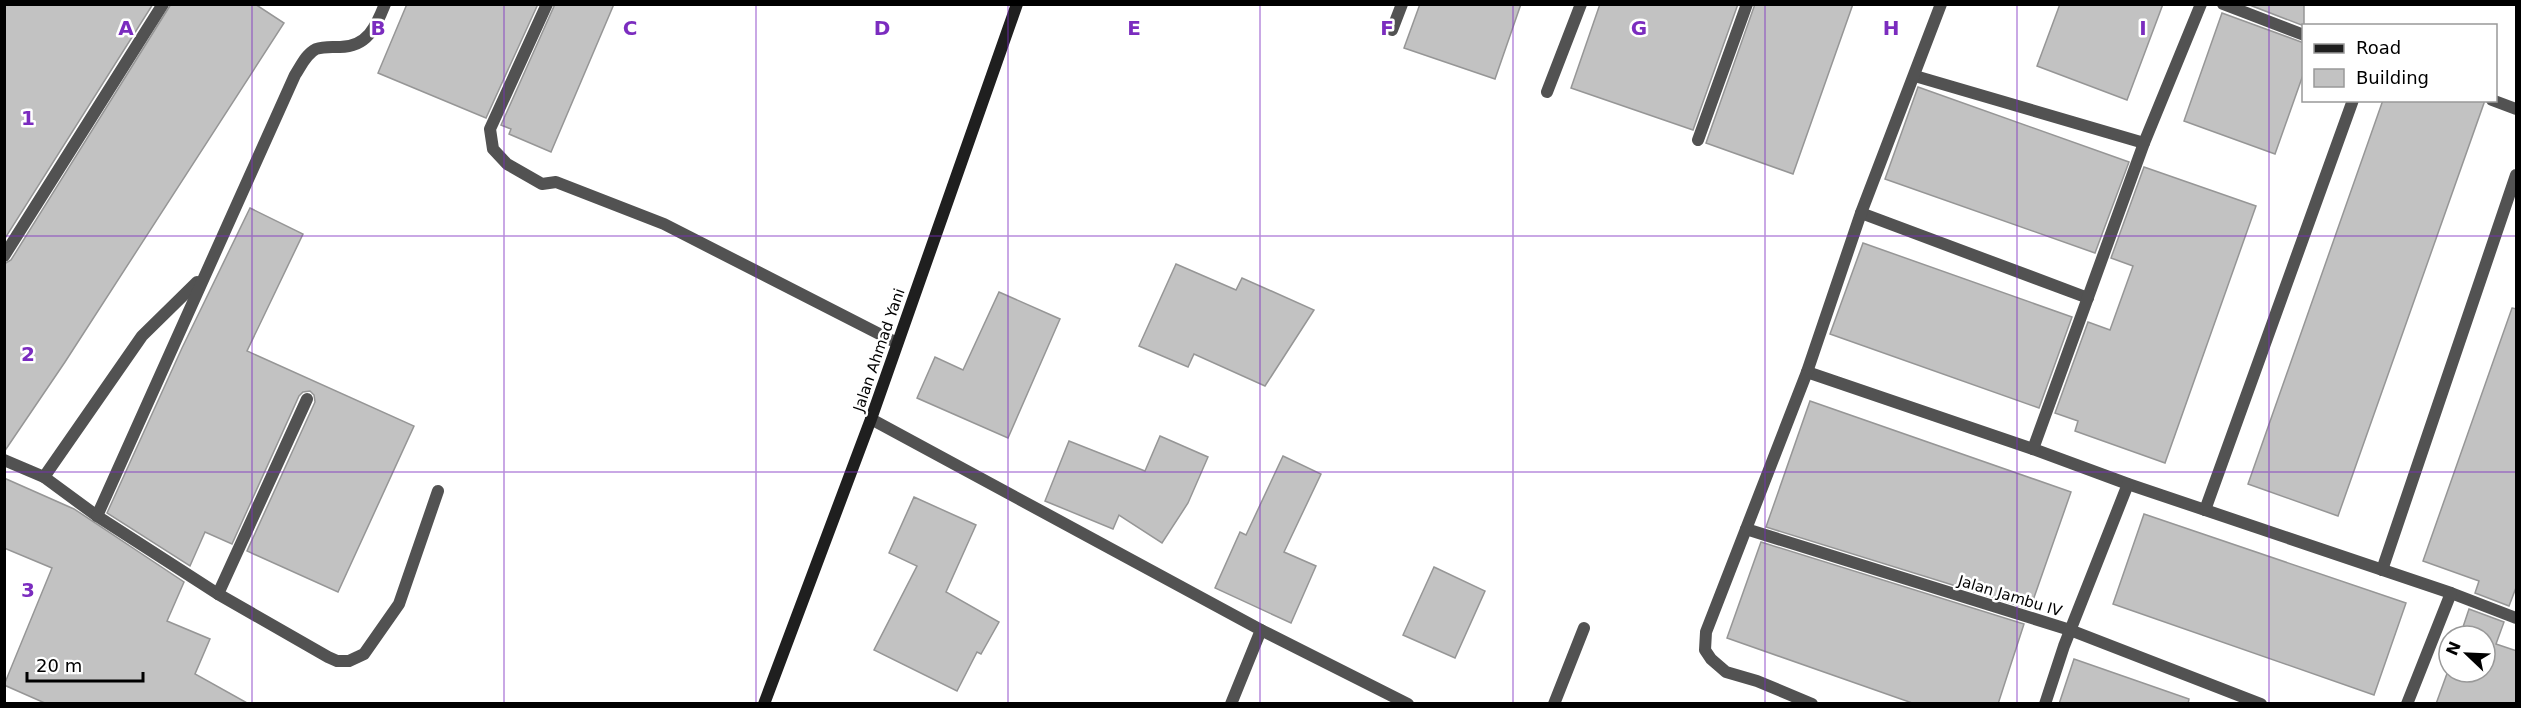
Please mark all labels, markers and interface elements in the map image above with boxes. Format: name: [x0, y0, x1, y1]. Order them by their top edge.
text: A: [118, 16, 134, 40]
text: B: [370, 16, 386, 40]
text: C: [623, 16, 637, 40]
text: D: [874, 16, 890, 40]
text: E: [1127, 16, 1141, 40]
text: F: [1380, 16, 1394, 40]
text: G: [1631, 16, 1647, 40]
text: H: [1883, 16, 1899, 40]
text: I: [2139, 16, 2147, 40]
legend: [2302, 24, 2497, 102]
text: Road: [2356, 37, 2401, 58]
text: Building: [2356, 67, 2429, 88]
text: 1: [21, 106, 35, 130]
street label: Jalan Ahmad Yani: [849, 286, 909, 415]
text: 2: [21, 342, 35, 366]
street label: Jalan Jambu IV: [1955, 571, 2065, 621]
text: 3: [21, 578, 35, 602]
north arrow: [2437, 624, 2497, 684]
text: N: [2442, 638, 2465, 658]
scale bar: [27, 645, 142, 683]
text: 20 m: [36, 655, 82, 676]

